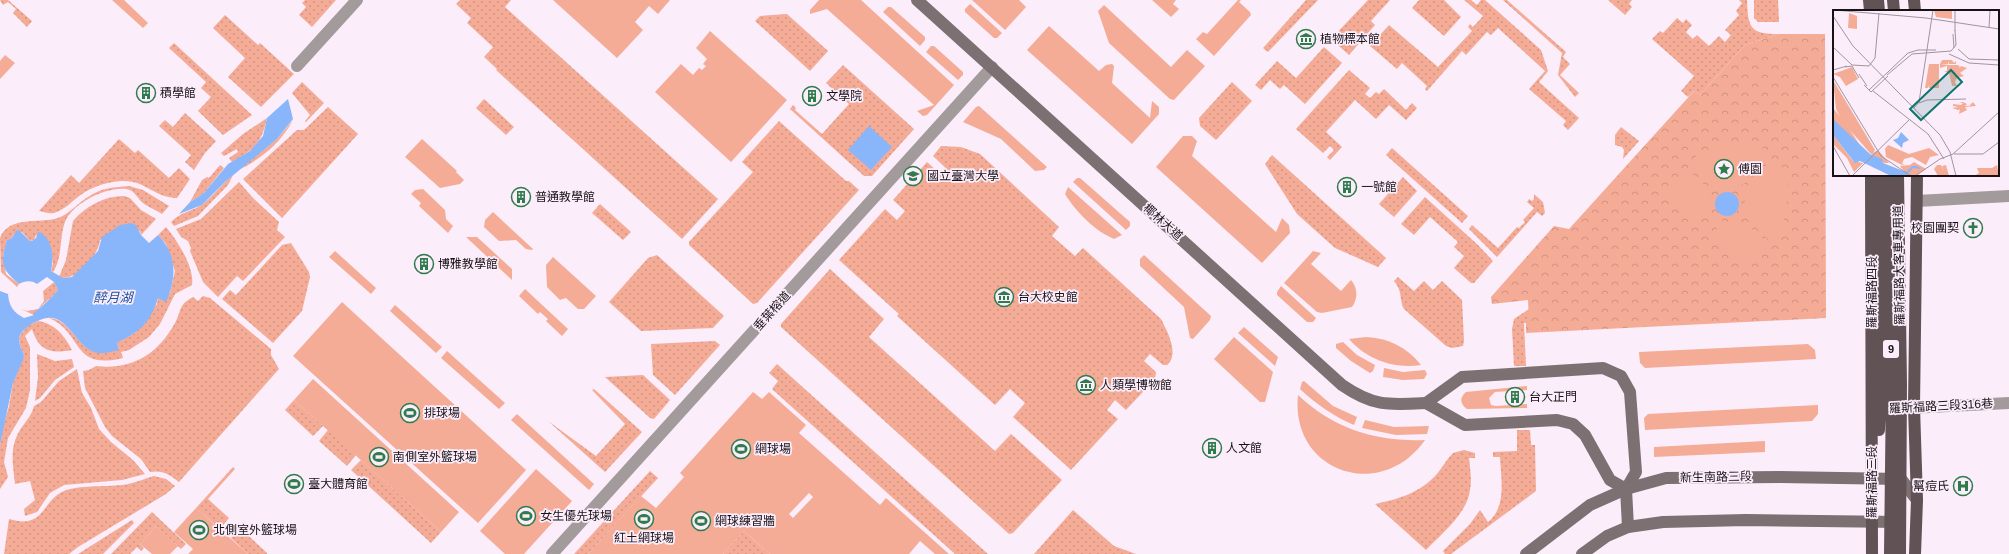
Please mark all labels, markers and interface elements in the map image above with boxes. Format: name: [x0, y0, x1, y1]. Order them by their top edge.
inset map: [1833, 10, 1999, 176]
museum icon: 植物標本館: [1295, 28, 1317, 50]
place label: 植物標本館: [1320, 32, 1380, 46]
building icon: 積學館: [135, 82, 157, 104]
building icon: 文學院: [801, 85, 823, 107]
place label: 積學館: [160, 86, 196, 100]
place label: 文學院: [826, 89, 862, 103]
place icon: 傅園: [1713, 158, 1735, 180]
place label: 傅園: [1738, 162, 1762, 176]
school or university icon: 國立臺灣大學: [902, 165, 924, 187]
place label: 國立臺灣大學: [927, 169, 999, 183]
building icon: 一號館: [1336, 176, 1358, 198]
place label: 一號館: [1361, 180, 1397, 194]
building icon: 普通教學館: [510, 186, 532, 208]
place label: 普通教學館: [535, 190, 595, 204]
street label: 椰林大道: [1140, 201, 1186, 243]
street label: 羅斯福路大客車專用道: [1891, 205, 1907, 325]
church icon: 校園團契: [1962, 217, 1984, 239]
place label: 校園團契: [1911, 221, 1959, 235]
building icon: 博雅教學館: [413, 253, 435, 275]
street label: 羅斯福路四段: [1865, 256, 1879, 328]
place label: 博雅教學館: [438, 257, 498, 271]
museum icon: 台大校史館: [993, 286, 1015, 308]
street label: 垂葉榕道: [751, 288, 793, 334]
water label: 醉月湖: [93, 290, 134, 305]
place label: 台大校史館: [1018, 290, 1078, 304]
road number: 9: [1883, 340, 1899, 358]
museum icon: 人類學博物館: [1075, 374, 1097, 396]
place label: 人類學博物館: [1100, 378, 1172, 392]
building icon: 台大正門: [1504, 386, 1526, 408]
place label: 台大正門: [1529, 390, 1577, 404]
street label: 羅斯福路三段316巷: [1889, 396, 1993, 416]
sports icon: 排球場: [399, 402, 421, 424]
place label: 排球場: [424, 406, 460, 420]
building icon: 人文館: [1201, 437, 1223, 459]
sports icon: 網球場: [730, 438, 752, 460]
place label: 人文館: [1226, 441, 1262, 455]
place label: 網球場: [755, 442, 791, 456]
sports icon: 南側室外籃球場: [368, 446, 390, 468]
street label: 羅斯福路三段: [1865, 446, 1879, 518]
place label: 南側室外籃球場: [393, 450, 477, 464]
street label: 新生南路三段: [1680, 469, 1752, 485]
sports icon: 臺大體育館: [283, 473, 305, 495]
hospital icon: 幫痘氏: [1952, 475, 1974, 497]
place label: 臺大體育館: [308, 477, 368, 491]
place label: 幫痘氏: [1913, 479, 1949, 493]
sports icon: 女生優先球場: [515, 505, 537, 527]
sports icon: 紅土網球場: [633, 508, 655, 530]
place label: 女生優先球場: [540, 509, 612, 523]
sports icon: 網球練習牆: [690, 510, 712, 532]
place label: 網球練習牆: [715, 514, 775, 528]
sports icon: 北側室外籃球場: [188, 519, 210, 541]
place label: 北側室外籃球場: [213, 523, 297, 537]
place label: 紅土網球場: [614, 531, 674, 545]

